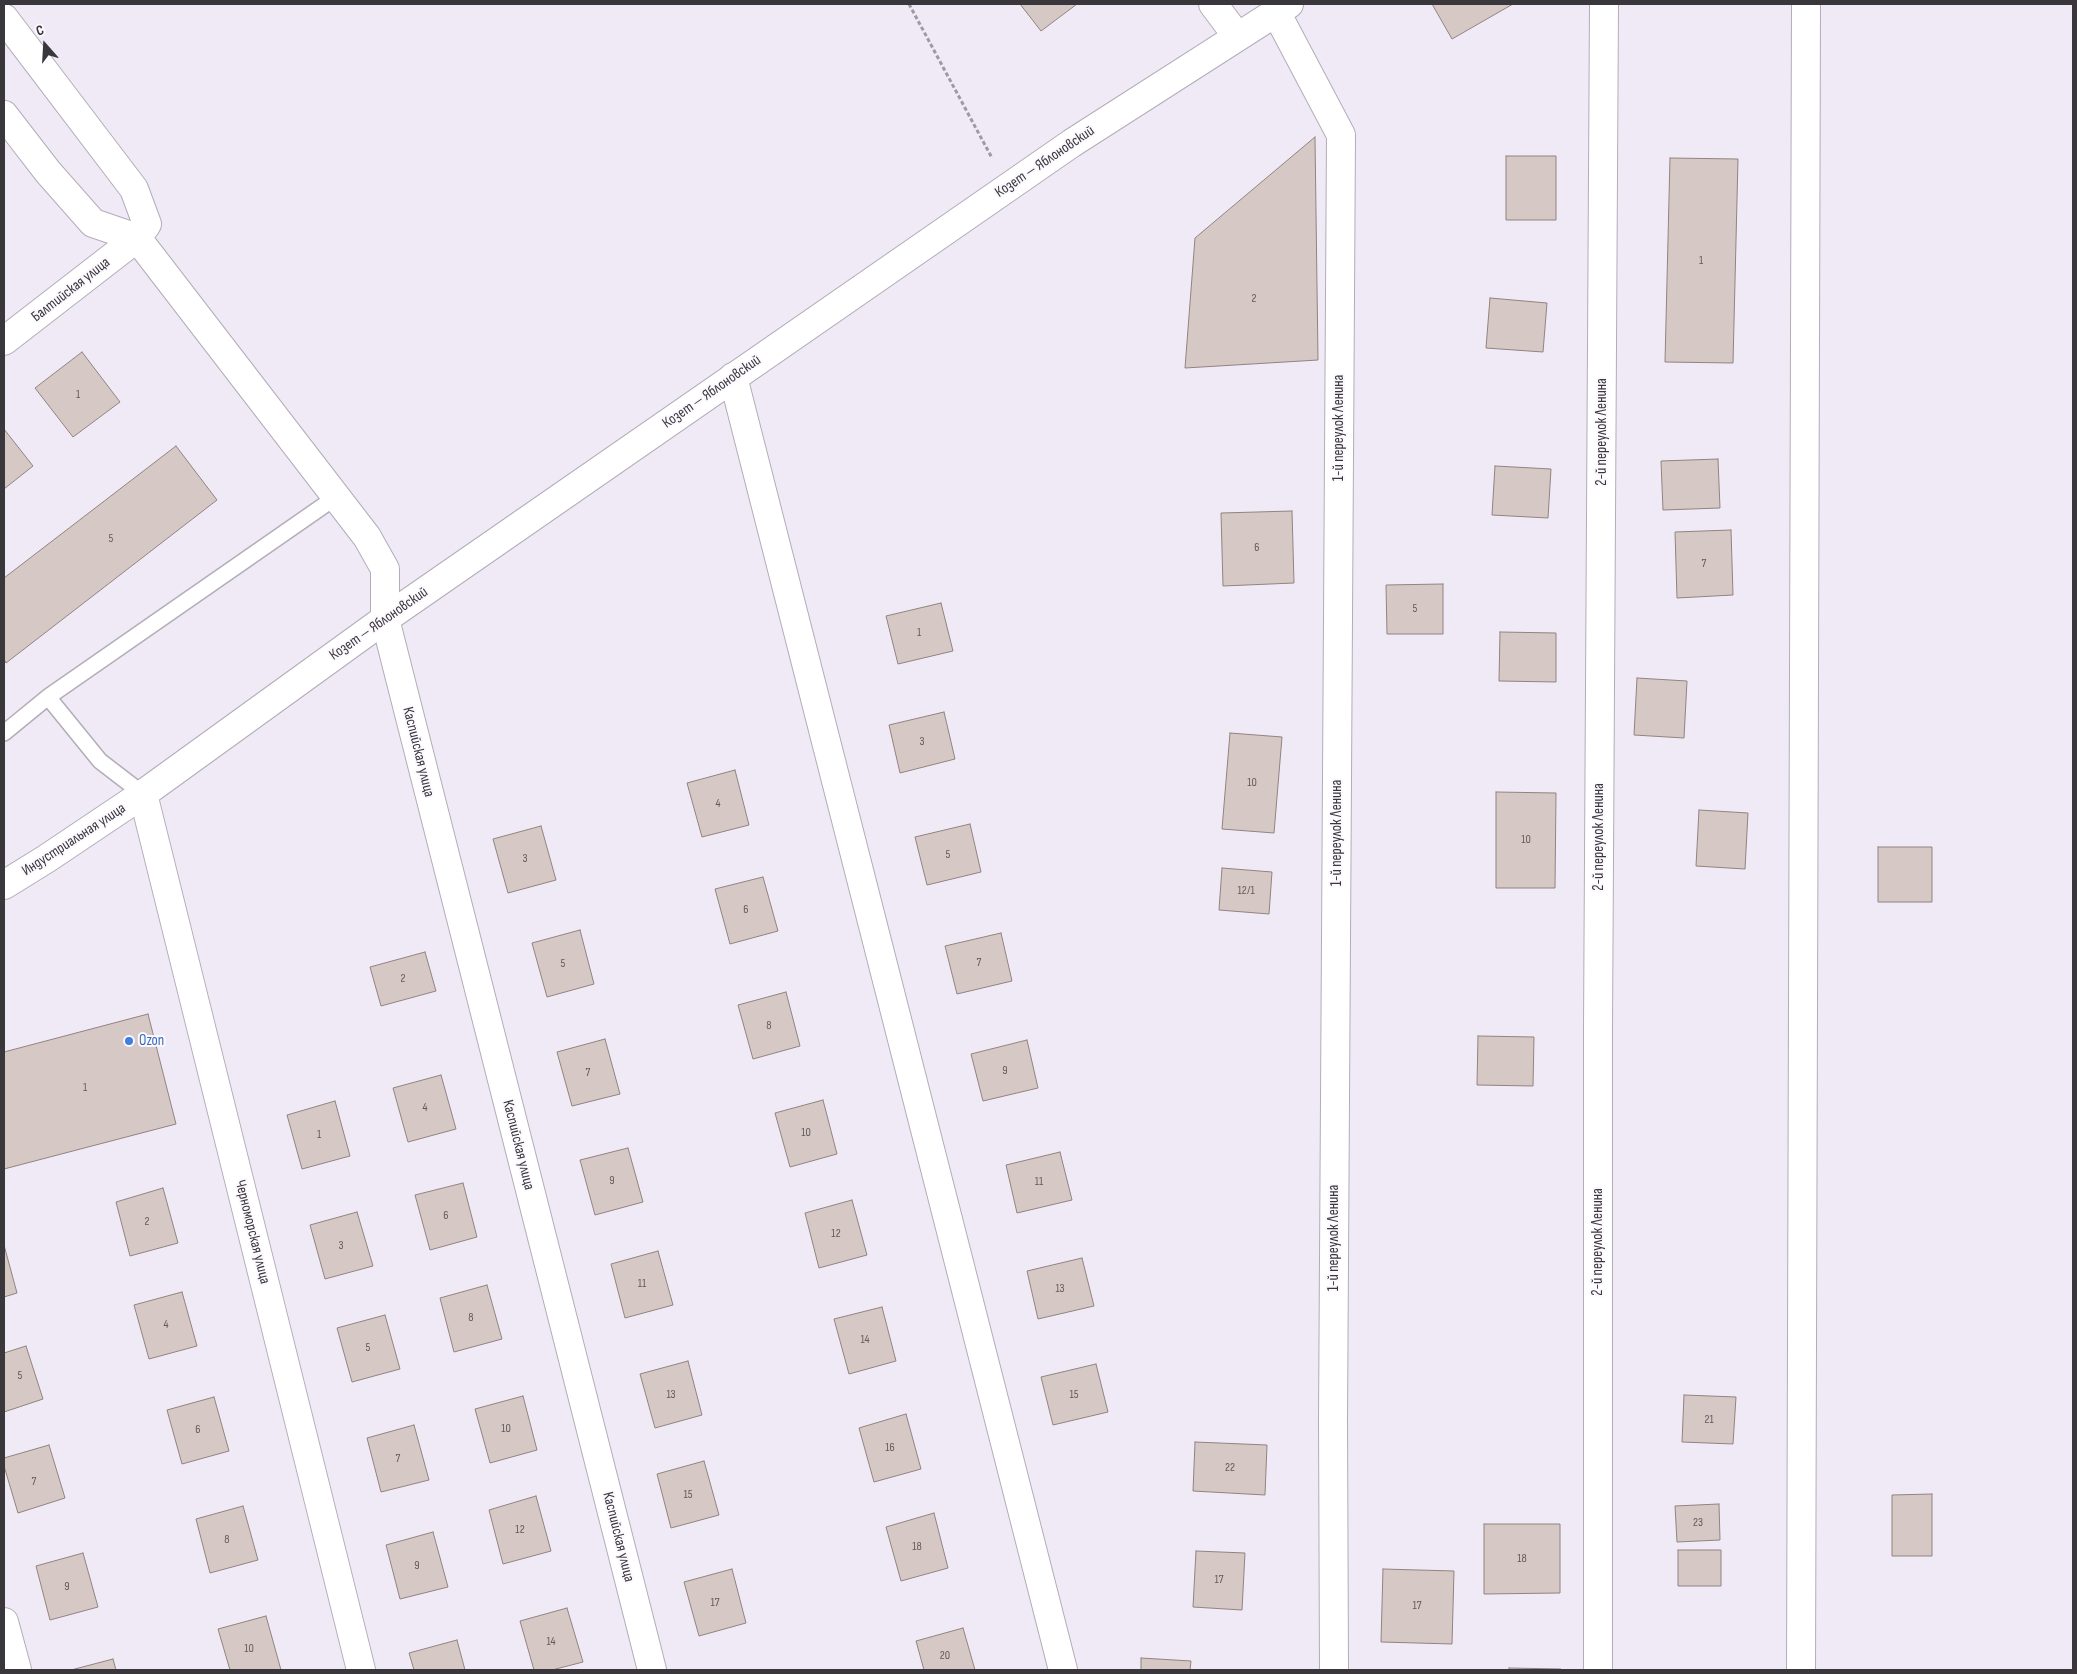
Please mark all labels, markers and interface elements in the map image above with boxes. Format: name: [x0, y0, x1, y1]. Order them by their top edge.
north arrow: [20, 20, 70, 70]
text: С: [34, 21, 46, 40]
street label: Козет — Яблоновский: [992, 122, 1098, 202]
street label: Балтийская улица: [28, 254, 114, 326]
house number: 1: [1699, 254, 1703, 268]
house number: 2: [1252, 292, 1256, 306]
street label: Козет — Яблоновский: [659, 351, 765, 433]
street label: 1-й переулок Ленина: [1330, 375, 1348, 481]
street label: 2-й переулок Ленина: [1593, 378, 1611, 486]
house number: 1: [76, 388, 80, 402]
house number: 5: [109, 532, 113, 546]
house number: 6: [1254, 541, 1260, 555]
house number: 7: [1702, 557, 1706, 571]
street label: Козет — Яблоновский: [326, 583, 432, 665]
house number: 5: [1413, 602, 1417, 616]
house number: 1: [917, 626, 921, 640]
street label: Каспийская улица: [398, 705, 438, 799]
house number: 3: [919, 735, 925, 749]
house number: 10: [1247, 776, 1257, 790]
street label: 1-й переулок Ленина: [1328, 780, 1346, 886]
street label: 2-й переулок Ленина: [1590, 783, 1608, 891]
house number: 4: [715, 797, 721, 811]
street label: Индустриальная улица: [19, 800, 129, 880]
house number: 10: [1521, 833, 1531, 847]
house number: 5: [946, 848, 950, 862]
house number: 3: [522, 852, 528, 866]
house number: 12/1: [1237, 884, 1255, 898]
house number: 6: [743, 903, 749, 917]
house number: 7: [977, 956, 981, 970]
house number: 5: [561, 957, 565, 971]
house number: 2: [401, 972, 405, 986]
house number: 8: [766, 1019, 772, 1033]
place label: Ozon: [139, 1032, 164, 1050]
marker: Ozon: [123, 1035, 135, 1047]
house number: 9: [1002, 1064, 1008, 1078]
house number: 7: [586, 1066, 590, 1080]
house number: 1: [83, 1081, 87, 1095]
street label: Каспийская улица: [498, 1098, 538, 1192]
house number: 4: [422, 1101, 428, 1115]
house number: 10: [801, 1126, 811, 1140]
house number: 1: [317, 1128, 321, 1142]
house number: 9: [609, 1174, 615, 1188]
house number: 11: [1035, 1175, 1043, 1189]
street label: Черноморская улица: [230, 1178, 274, 1286]
street label: 1-й переулок Ленина: [1325, 1185, 1343, 1291]
street label: 2-й переулок Ленина: [1589, 1188, 1607, 1296]
house number: 6: [443, 1209, 449, 1223]
house number: 2: [145, 1215, 149, 1229]
house number: 12: [831, 1227, 841, 1241]
house number: 3: [338, 1239, 344, 1253]
house number: 11: [638, 1277, 646, 1291]
house number: 13: [1055, 1282, 1065, 1296]
house number: 8: [468, 1311, 474, 1325]
house number: 4: [163, 1318, 169, 1332]
house number: 14: [860, 1333, 870, 1347]
house number: 5: [366, 1341, 370, 1355]
house number: 5: [18, 1369, 22, 1383]
house number: 13: [666, 1388, 676, 1402]
house number: 15: [1069, 1388, 1079, 1402]
house number: 21: [1704, 1413, 1714, 1427]
house number: 10: [501, 1422, 511, 1436]
house number: 6: [195, 1423, 201, 1437]
house number: 16: [885, 1441, 895, 1455]
house number: 7: [396, 1452, 400, 1466]
house number: 22: [1225, 1461, 1235, 1475]
house number: 7: [32, 1475, 36, 1489]
house number: 15: [683, 1488, 693, 1502]
street label: Каспийская улица: [598, 1490, 638, 1584]
house number: 23: [1693, 1516, 1703, 1530]
house number: 12: [515, 1523, 525, 1537]
house number: 8: [224, 1533, 230, 1547]
house number: 18: [912, 1540, 922, 1554]
house number: 18: [1517, 1552, 1527, 1566]
house number: 9: [414, 1559, 420, 1573]
house number: 17: [1215, 1573, 1223, 1587]
house number: 9: [64, 1580, 70, 1594]
house number: 17: [711, 1596, 719, 1610]
house number: 17: [1413, 1599, 1421, 1613]
house number: 14: [546, 1635, 556, 1649]
house number: 10: [244, 1642, 254, 1656]
house number: 20: [940, 1649, 950, 1663]

